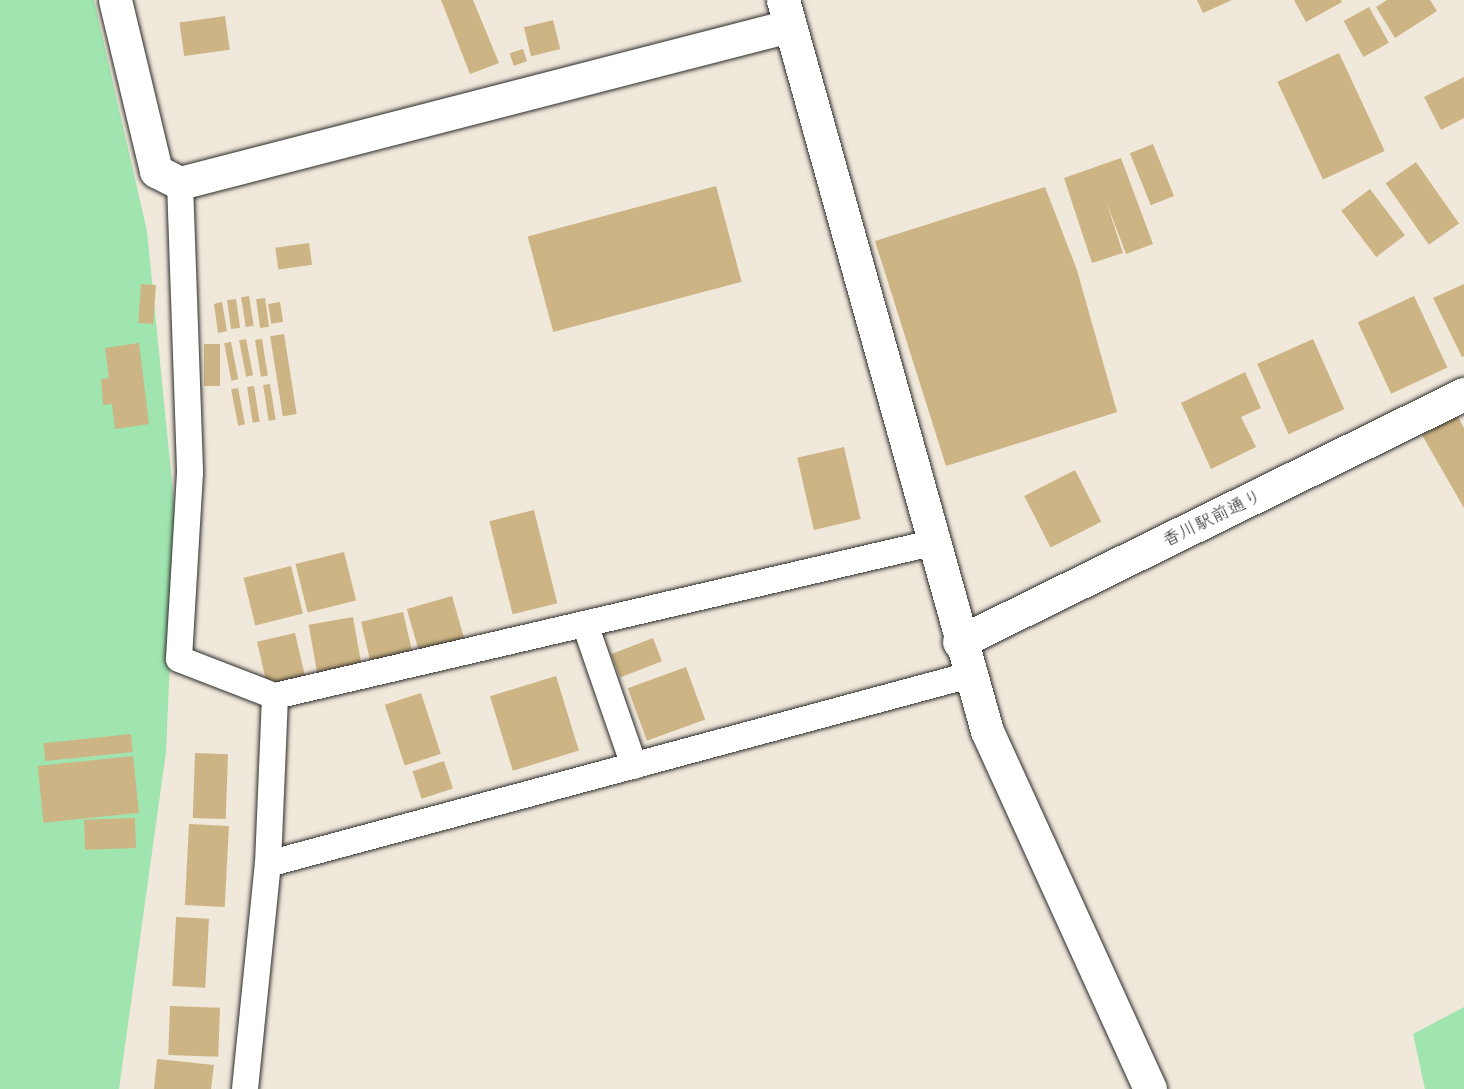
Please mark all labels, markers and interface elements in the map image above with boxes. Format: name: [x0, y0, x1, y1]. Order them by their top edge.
street label: 香川駅前通り: [1159, 485, 1265, 551]

